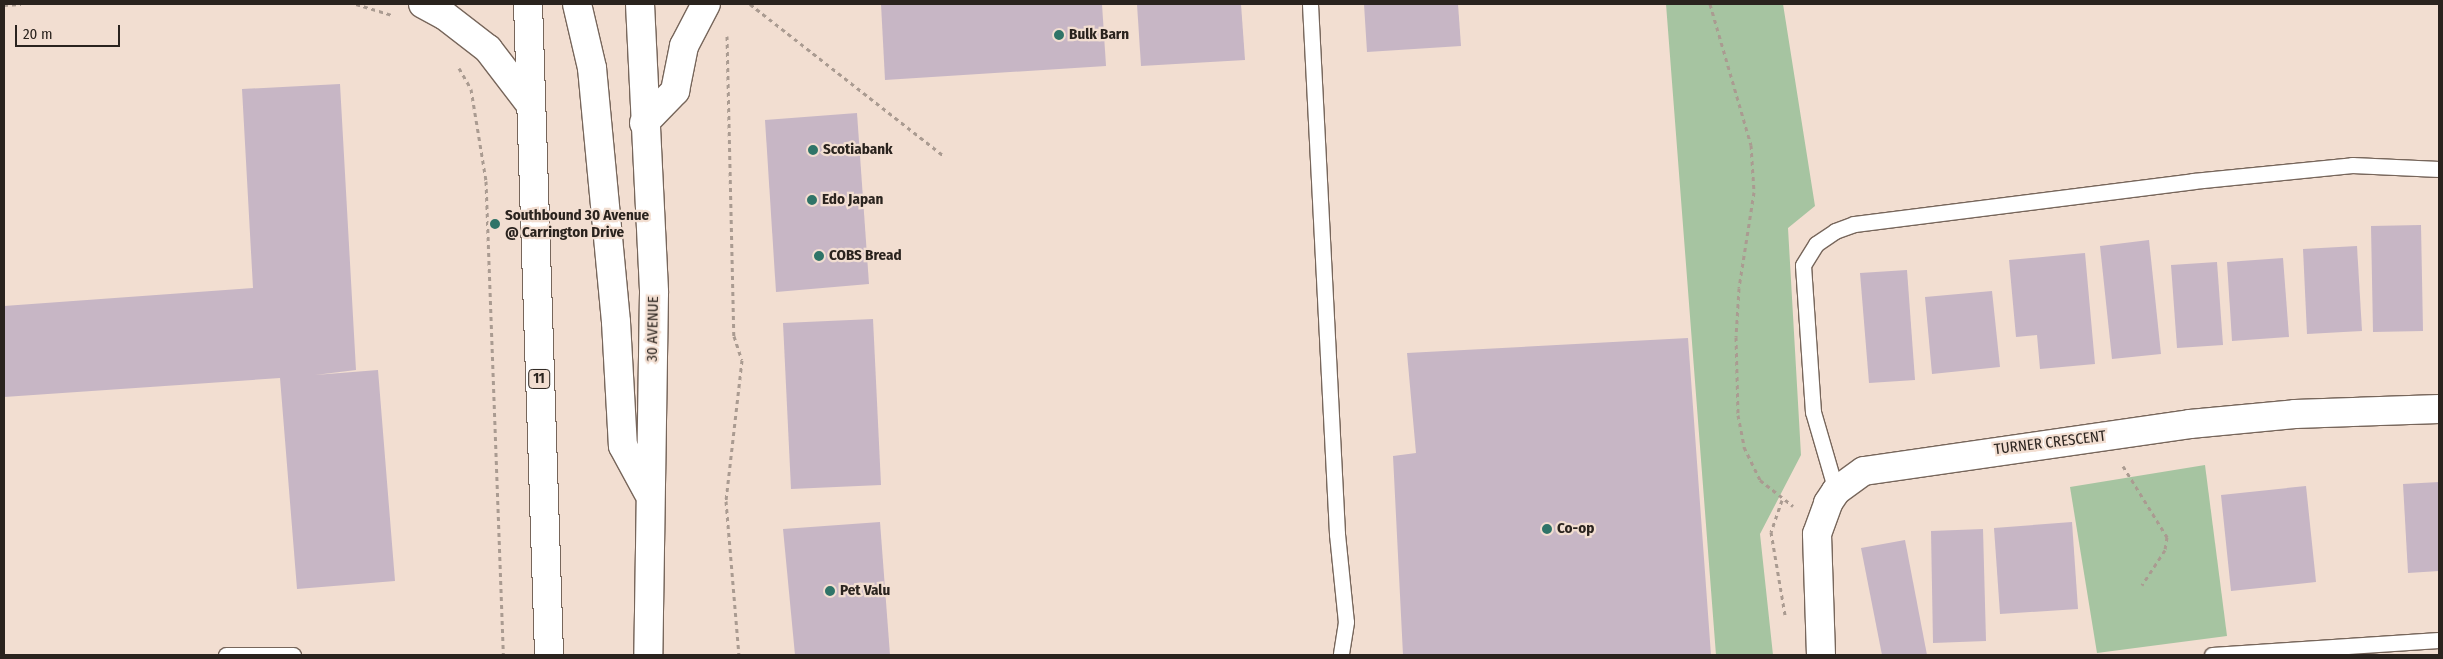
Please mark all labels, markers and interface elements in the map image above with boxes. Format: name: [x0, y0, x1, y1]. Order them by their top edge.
scale bar: [18, 15, 122, 47]
text: 20 m: [23, 25, 53, 43]
place label: Bulk Barn: [1069, 26, 1129, 44]
marker: Bulk Barn: [1053, 29, 1065, 41]
place label: Scotiabank: [823, 141, 893, 159]
marker: Scotiabank: [807, 144, 819, 156]
place label: Edo Japan: [822, 191, 883, 209]
marker: Edo Japan: [806, 194, 818, 206]
place label: Southbound 30 Avenue @ Carrington Drive: [505, 206, 649, 241]
marker: Southbound 30 Avenue @ Carrington Drive: [489, 218, 501, 230]
place label: COBS Bread: [829, 247, 902, 265]
marker: COBS Bread: [813, 250, 825, 262]
street label: 30 AVENUE: [643, 296, 663, 362]
road number: 11: [528, 368, 550, 390]
street label: TURNER CRESCENT: [1993, 427, 2107, 459]
place label: Co-op: [1557, 520, 1594, 538]
marker: Co-op: [1541, 523, 1553, 535]
place label: Pet Valu: [840, 582, 890, 600]
marker: Pet Valu: [824, 585, 836, 597]

